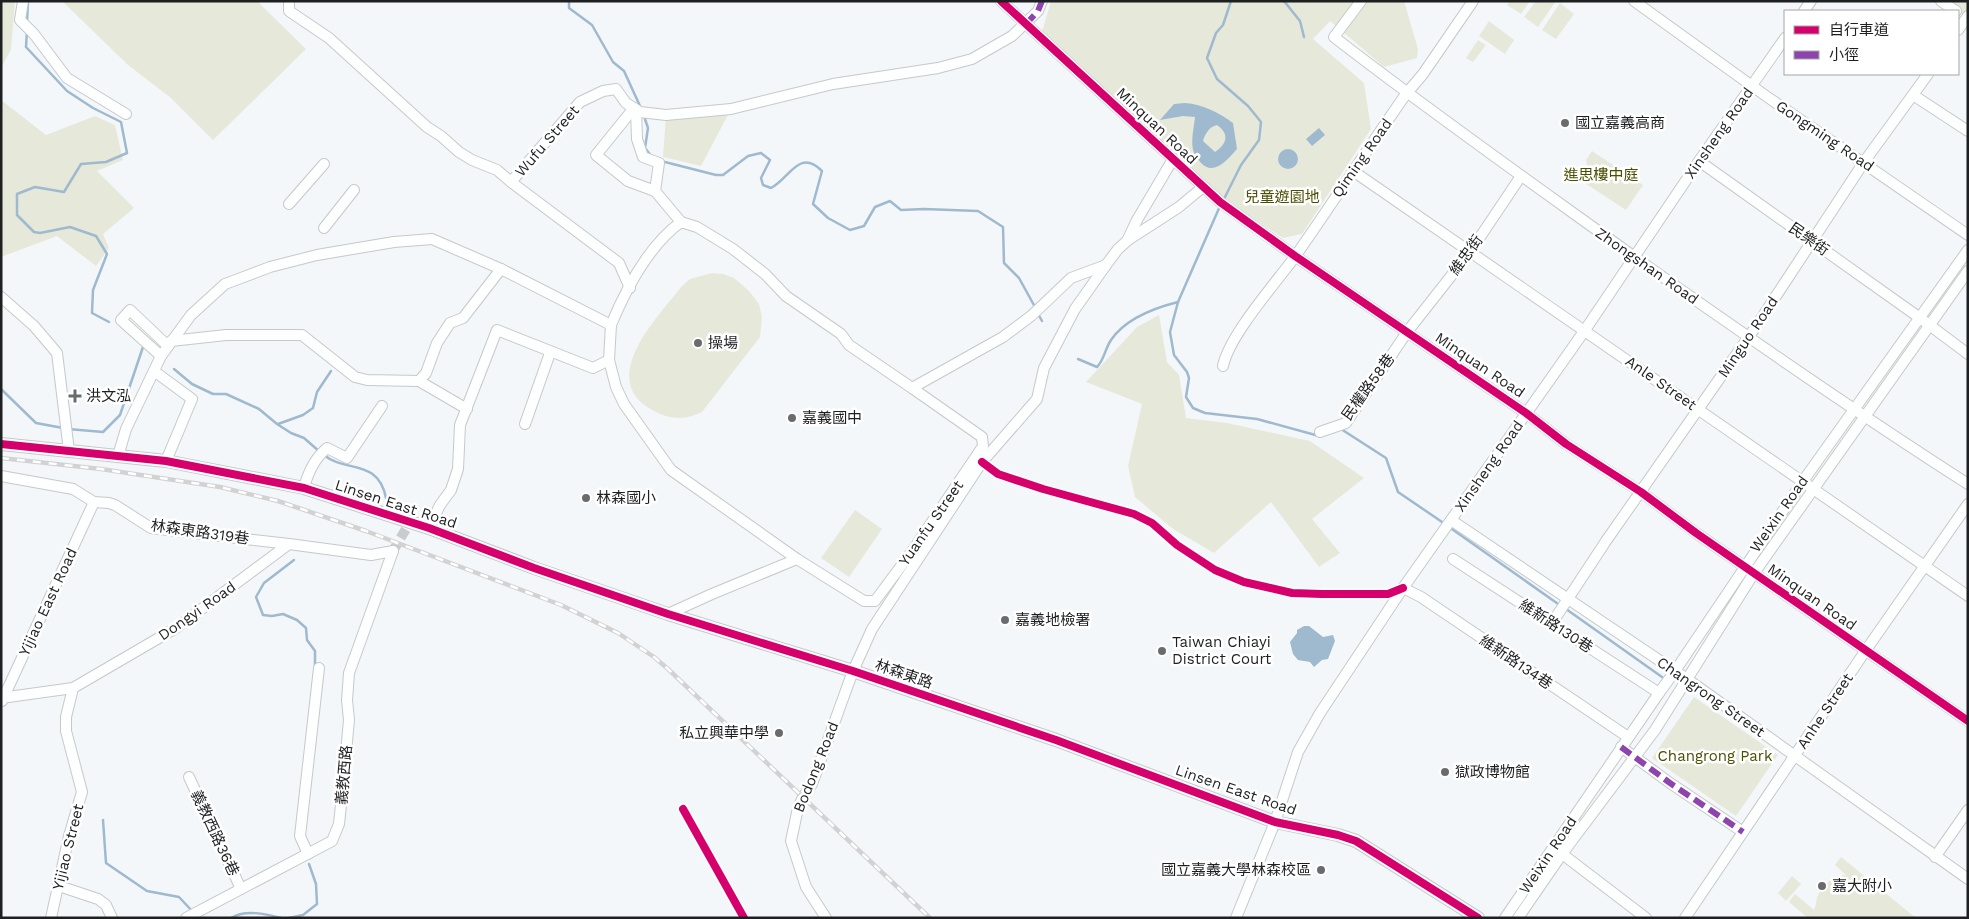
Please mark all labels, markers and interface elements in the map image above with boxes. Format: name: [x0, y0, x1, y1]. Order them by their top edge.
legend: [1784, 10, 1959, 75]
text: 自行車道: [1829, 21, 1889, 39]
text: 小徑: [1829, 46, 1859, 64]
street label: Minquan Road: [1113, 84, 1201, 168]
street label: Xinsheng Road: [1681, 84, 1757, 182]
street label: Gongming Road: [1773, 97, 1877, 175]
street label: Wufu Street: [511, 101, 583, 180]
place label: 國立嘉義高商: [1575, 114, 1665, 132]
street label: Qiming Road: [1328, 115, 1396, 201]
marker: 國立嘉義高商: [1559, 117, 1571, 129]
park label: 進思樓中庭: [1563, 166, 1639, 184]
park label: 兒童遊園地: [1244, 188, 1320, 206]
street label: 民樂街: [1785, 219, 1833, 259]
street label: Zhongshan Road: [1592, 224, 1702, 308]
street label: 維忠街: [1445, 232, 1487, 278]
street label: Minguo Road: [1714, 293, 1782, 381]
street label: Minquan Road: [1432, 328, 1528, 402]
place label: 操場: [708, 334, 738, 352]
marker: 操場: [692, 337, 704, 349]
street label: 民權路58巷: [1338, 350, 1398, 424]
street label: Anle Street: [1622, 352, 1701, 414]
place label: 洪文泓: [86, 387, 131, 405]
marker: 洪文泓: [68, 389, 82, 403]
place label: 嘉義國中: [802, 409, 862, 427]
marker: 嘉義國中: [786, 412, 798, 424]
street label: Xinsheng Road: [1451, 417, 1527, 515]
street label: Weixin Road: [1746, 472, 1812, 556]
street label: Linsen East Road: [333, 476, 459, 532]
street label: Yuanfu Street: [895, 476, 967, 569]
place label: 林森國小: [596, 489, 656, 507]
marker: 林森國小: [580, 492, 592, 504]
street label: 林森東路319巷: [150, 516, 250, 548]
street label: Yijiao East Road: [15, 545, 81, 659]
street label: Minquan Road: [1764, 560, 1860, 634]
street label: Dongyi Road: [155, 578, 239, 644]
street label: 維新路130巷: [1516, 596, 1596, 656]
place label: 嘉義地檢署: [1015, 611, 1090, 629]
marker: 嘉義地檢署: [999, 614, 1011, 626]
street label: 維新路134巷: [1476, 631, 1556, 693]
place label: Taiwan Chiayi District Court: [1172, 633, 1272, 668]
marker: Taiwan Chiayi District Court: [1156, 645, 1168, 657]
street label: Changrong Street: [1654, 653, 1769, 741]
street label: 林森東路: [873, 656, 935, 692]
street label: Anhe Street: [1793, 669, 1857, 752]
street label: Bodong Road: [790, 719, 842, 815]
place label: 私立興華中學: [679, 724, 769, 742]
marker: 私立興華中學: [773, 727, 785, 739]
street label: 義教西路: [332, 744, 356, 806]
park label: Changrong Park: [1658, 747, 1773, 765]
street label: Linsen East Road: [1173, 761, 1299, 819]
place label: 獄政博物館: [1455, 763, 1530, 781]
marker: 獄政博物館: [1439, 766, 1451, 778]
street label: 義教西路36巷: [187, 787, 243, 879]
street label: Yijiao Street: [49, 801, 88, 892]
street label: Weixin Road: [1515, 813, 1581, 897]
place label: 國立嘉義大學林森校區: [1161, 861, 1311, 879]
marker: 國立嘉義大學林森校區: [1315, 864, 1327, 876]
place label: 嘉大附小: [1832, 877, 1892, 895]
marker: 嘉大附小: [1816, 880, 1828, 892]

